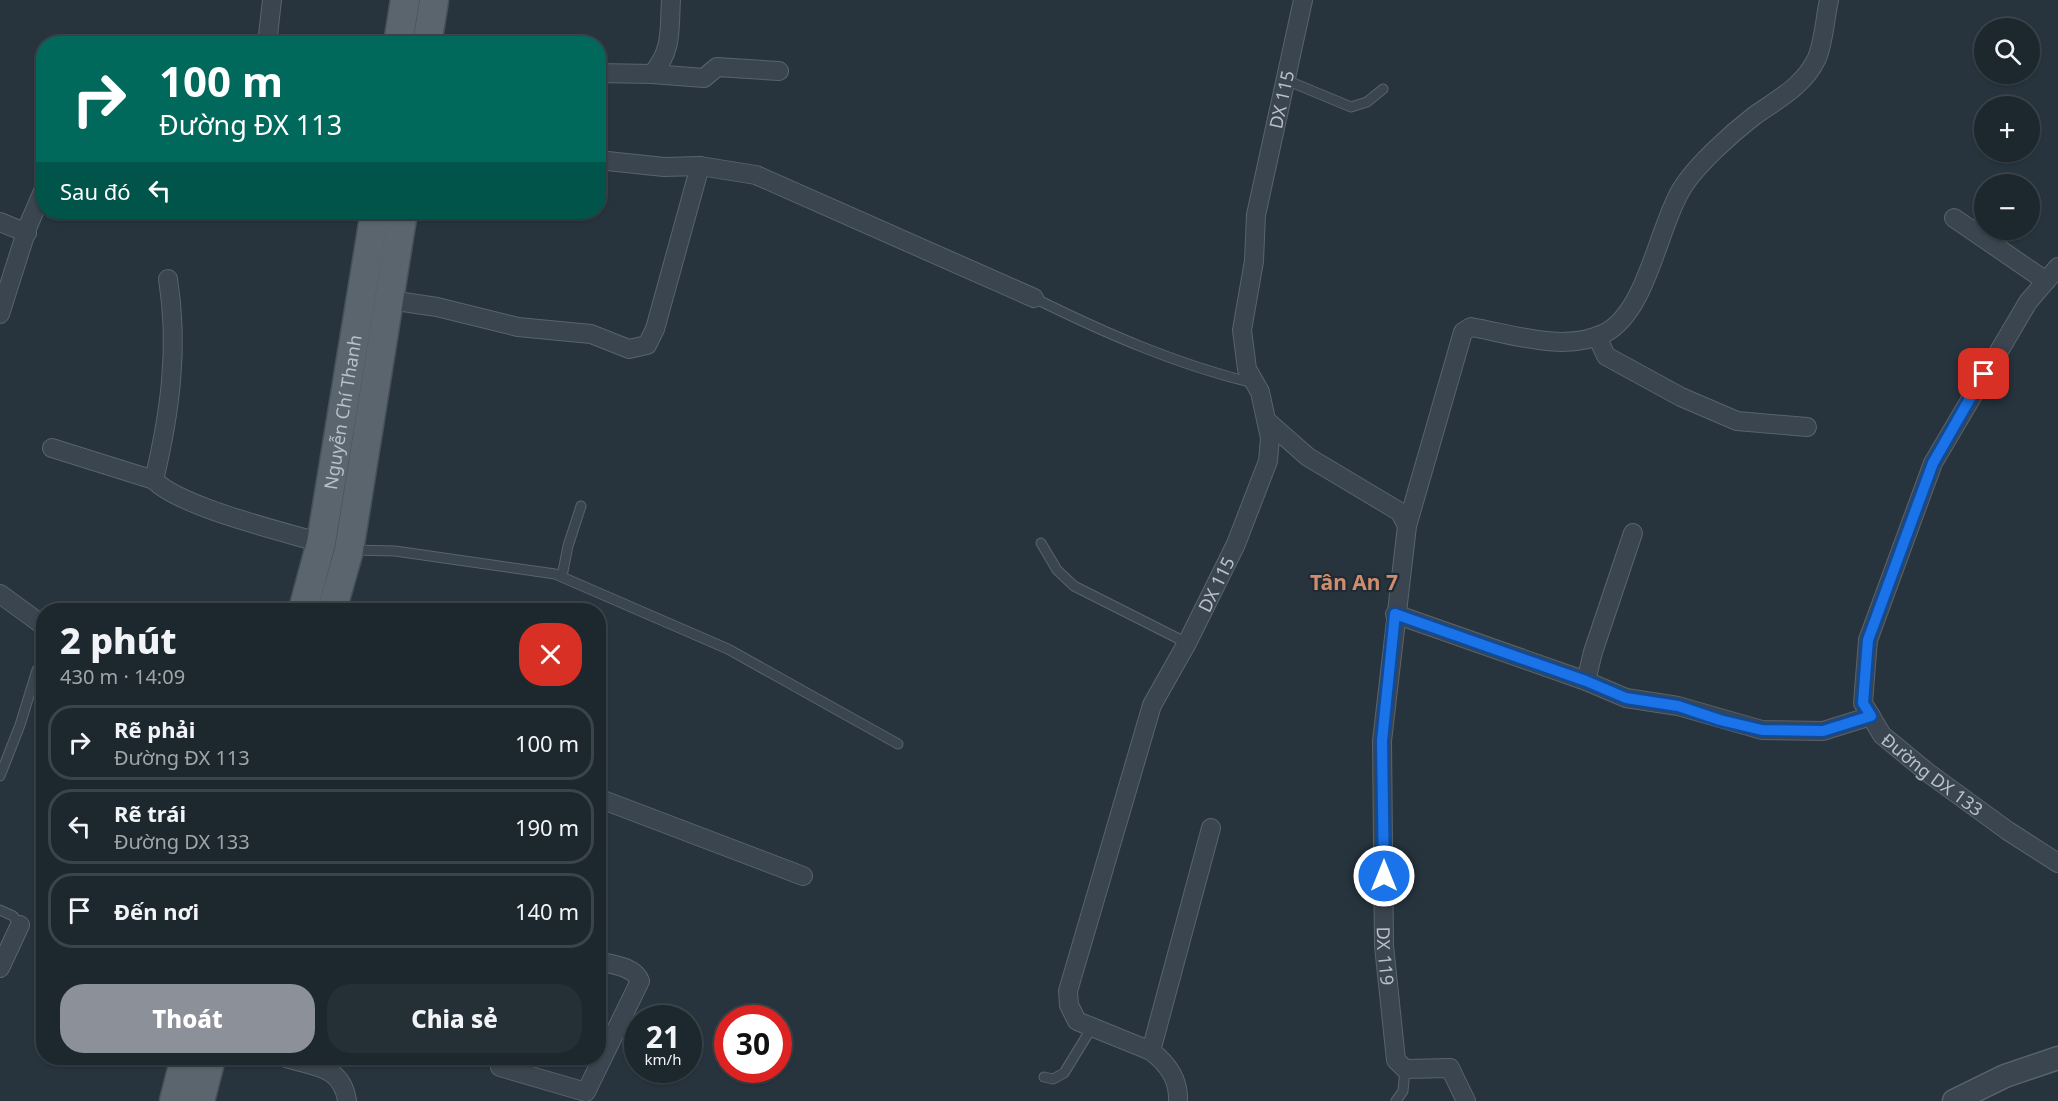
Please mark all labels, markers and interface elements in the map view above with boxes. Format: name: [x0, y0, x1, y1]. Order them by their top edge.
map controls: [1974, 18, 2040, 240]
button: search: [1974, 18, 2040, 84]
text: 100 m: [159, 52, 283, 109]
icon: right: [60, 60, 138, 138]
street label: DX 115: [1263, 68, 1299, 131]
button: +: [1974, 96, 2040, 162]
text: Đường ĐX 113: [159, 106, 342, 143]
icon: left: [143, 174, 176, 207]
button: −: [1974, 174, 2040, 240]
text: Sau đó: [60, 176, 131, 206]
street label: Nguyễn Chí Thanh: [318, 333, 367, 491]
pin: [1958, 348, 2009, 399]
icon: arrive: [1967, 357, 2000, 390]
street label: DX 115: [1192, 552, 1240, 616]
district label: Tân An 7: [1310, 568, 1398, 596]
text: 2 phút: [60, 616, 177, 665]
button: close: [519, 623, 582, 686]
text: 430 m · 14:09: [60, 663, 185, 690]
text: Rẽ phải: [114, 714, 195, 744]
icon: right: [63, 726, 96, 759]
text: 100 m: [515, 728, 579, 758]
street label: Đường DX 133: [1877, 728, 1988, 821]
text: Đường ĐX 113: [114, 744, 250, 771]
text: Rẽ trái: [114, 798, 186, 828]
icon: left: [63, 810, 96, 843]
text: 190 m: [515, 812, 579, 842]
text: Đường DX 133: [114, 828, 250, 855]
position arrow: [1352, 844, 1416, 908]
icon: arrive: [63, 894, 96, 927]
text: Đến nơi: [114, 896, 199, 926]
text: 140 m: [515, 896, 579, 926]
street label: DX 119: [1372, 927, 1400, 987]
button: Thoát: [60, 984, 315, 1053]
button: Chia sẻ: [327, 984, 582, 1053]
speed limit sign: 30: [714, 1005, 792, 1083]
text: 21: [646, 1016, 680, 1057]
text: km/h: [645, 1049, 681, 1069]

